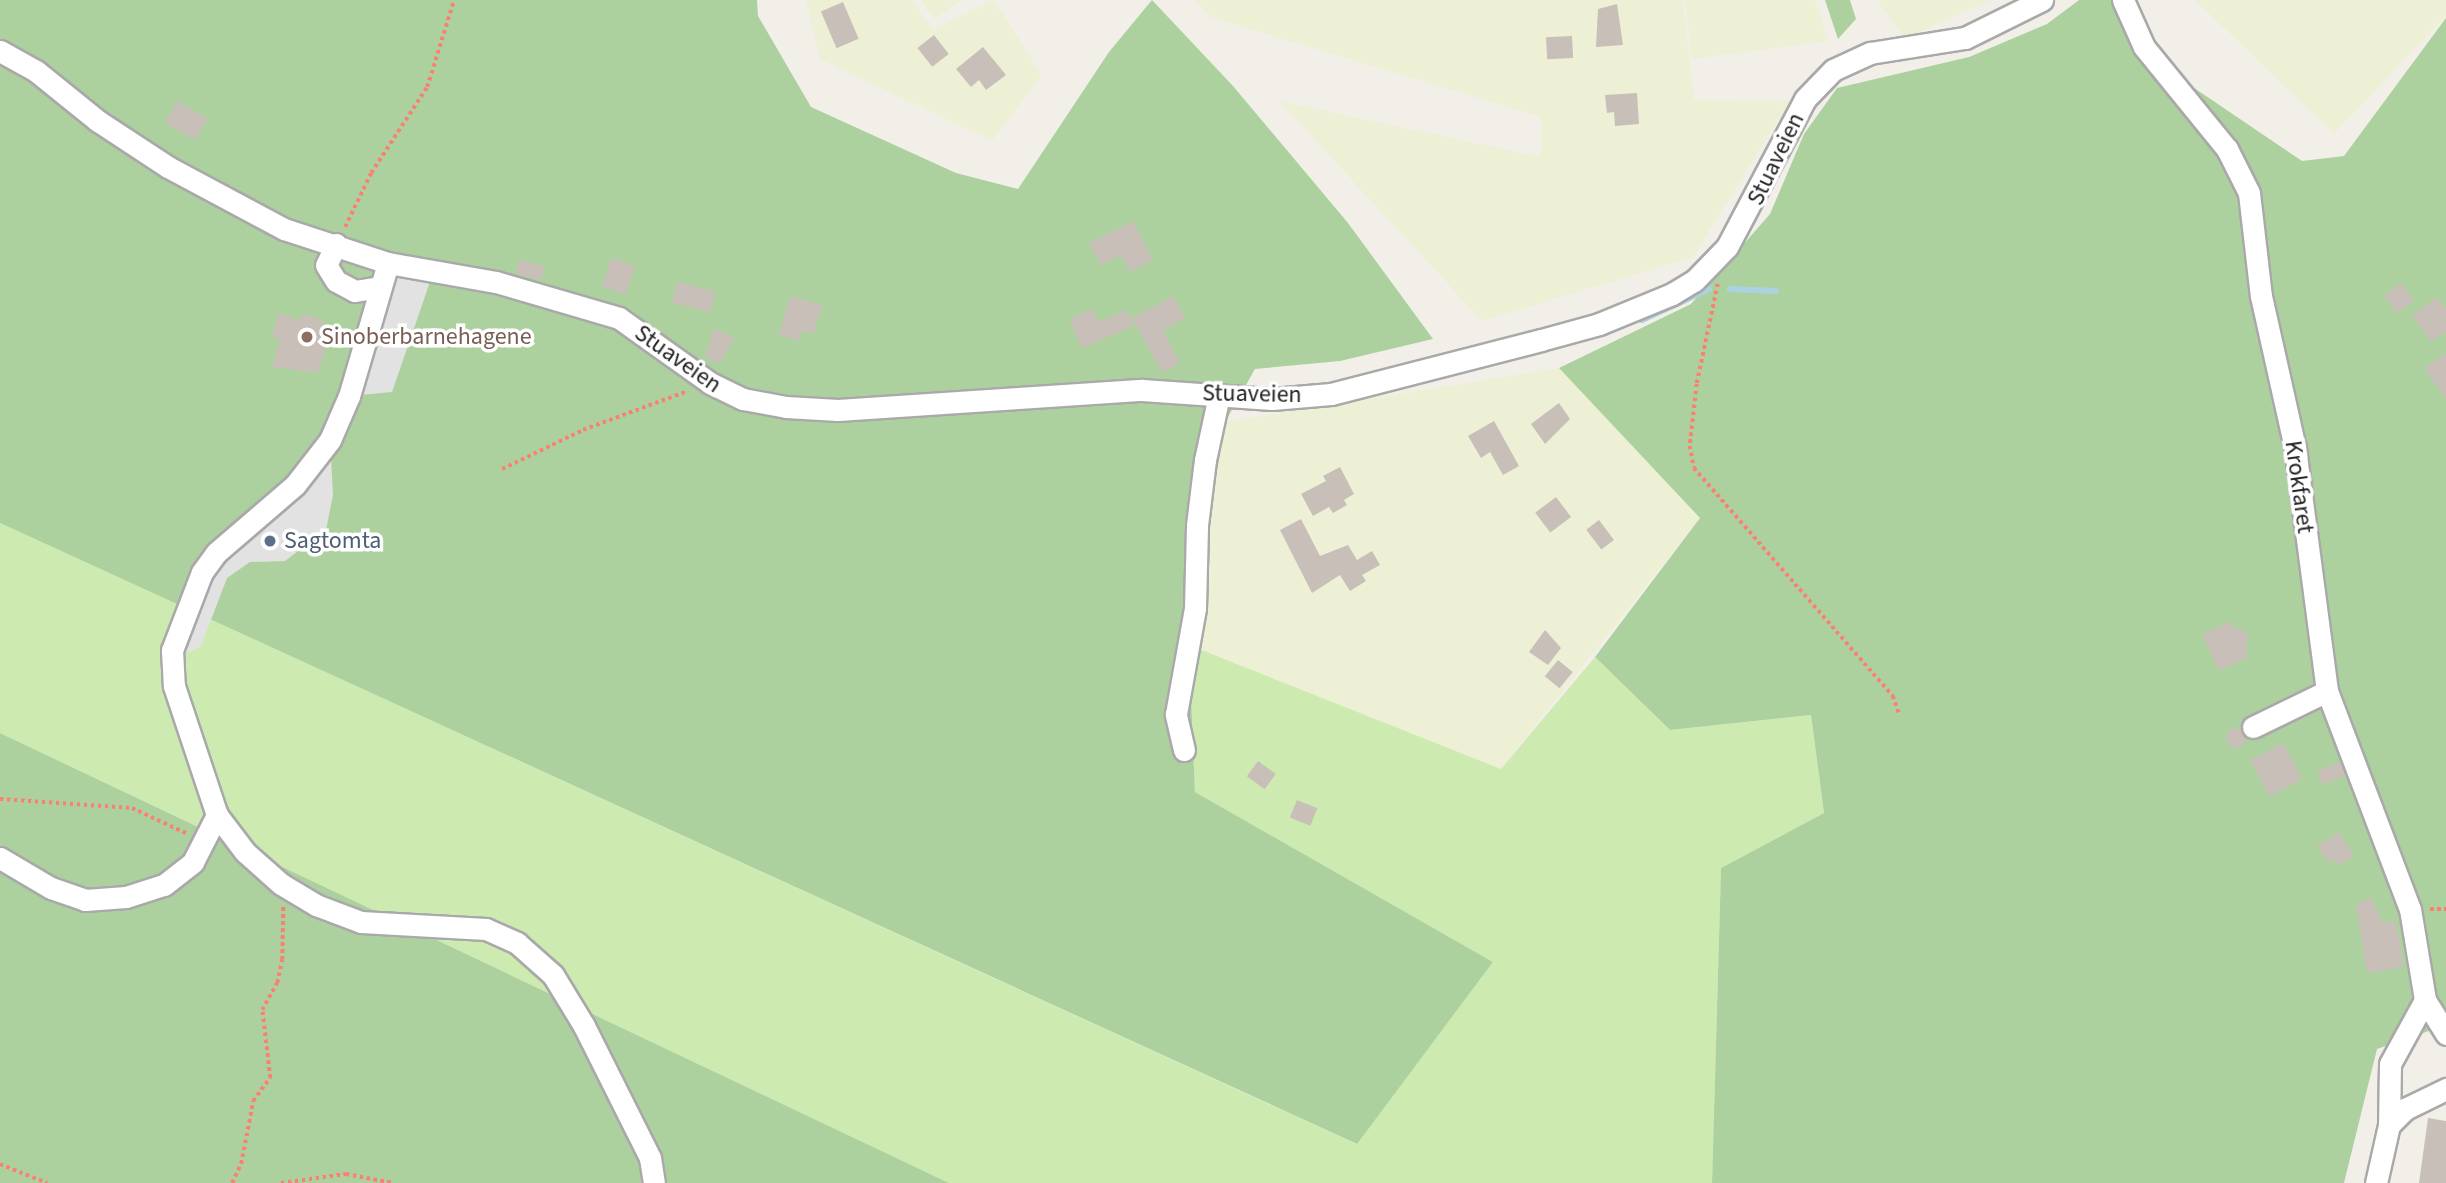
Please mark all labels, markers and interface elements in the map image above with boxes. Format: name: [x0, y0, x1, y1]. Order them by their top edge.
street label: Stuaveien: [1741, 108, 1811, 210]
street label: Stuaveien: [629, 319, 727, 399]
place label: Sinoberbarnehagene: [321, 323, 532, 351]
marker: Sinoberbarnehagene: [299, 329, 315, 345]
street label: Stuaveien: [1202, 379, 1302, 409]
street label: Krokfaret: [2278, 439, 2320, 535]
place label: Sagtomta: [284, 527, 381, 555]
marker: Sagtomta: [262, 533, 278, 549]

